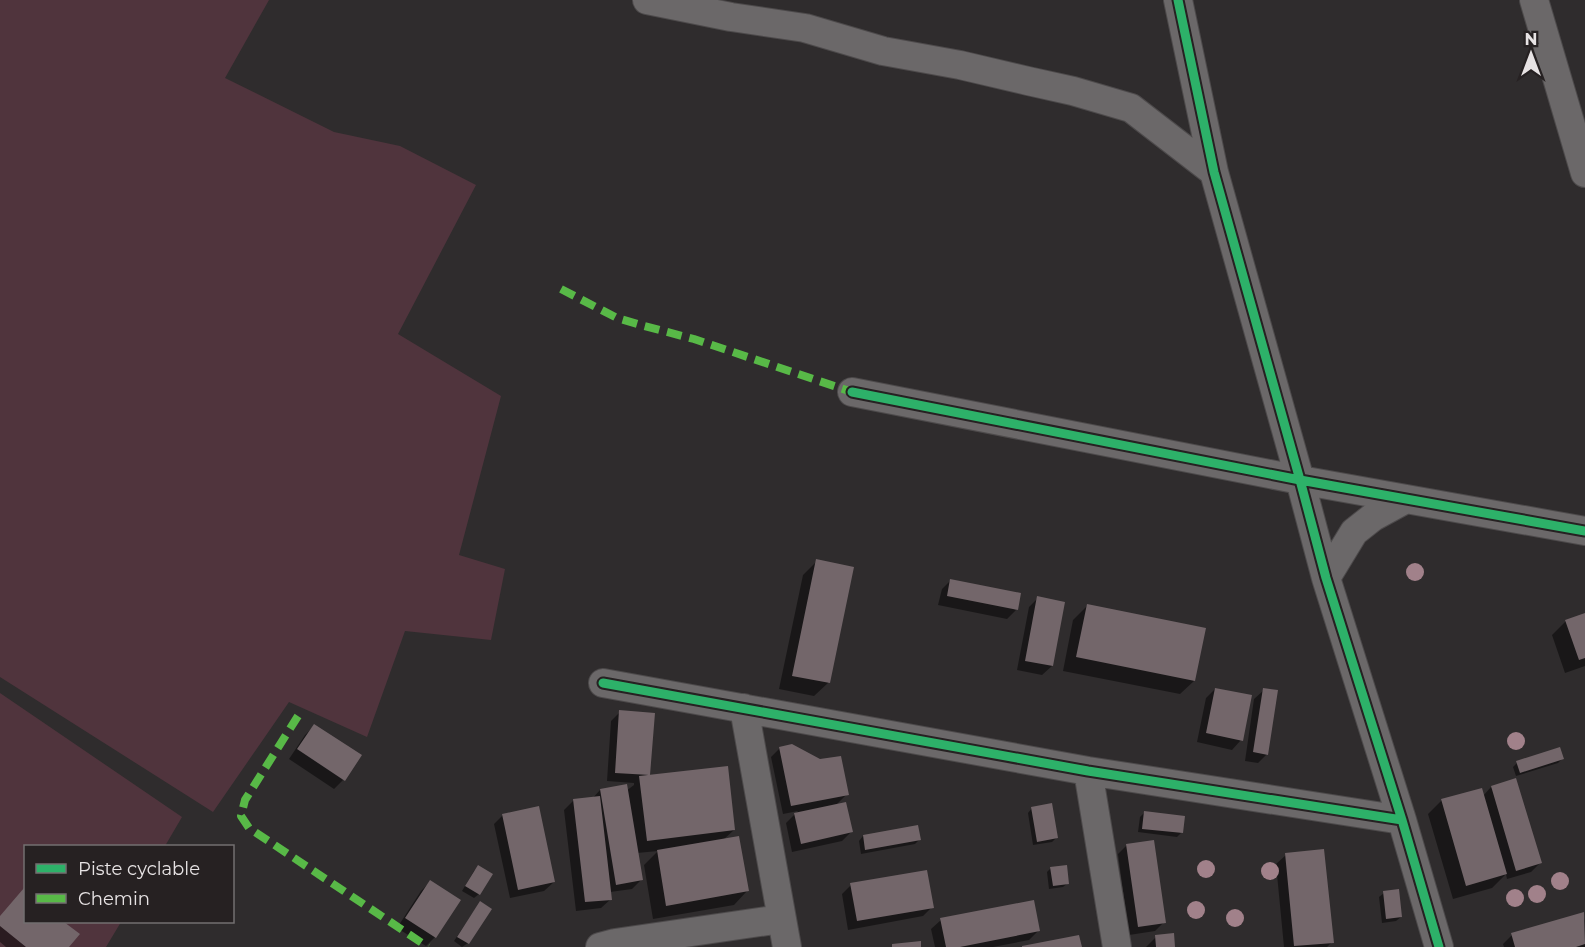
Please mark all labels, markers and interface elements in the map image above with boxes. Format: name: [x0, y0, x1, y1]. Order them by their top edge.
north arrow: [1501, 24, 1561, 84]
text: N: [1525, 30, 1537, 49]
legend: [24, 845, 234, 923]
text: Piste cyclable: [78, 858, 200, 880]
text: Chemin: [78, 888, 150, 910]

